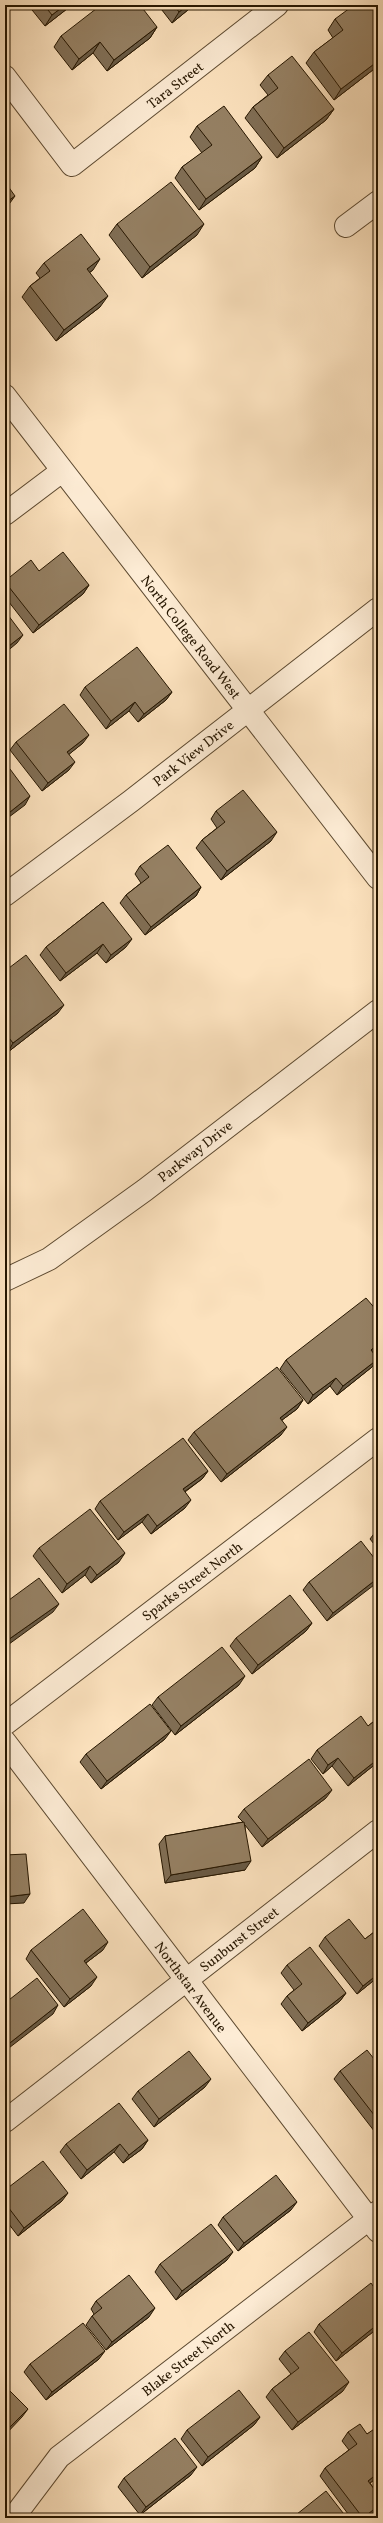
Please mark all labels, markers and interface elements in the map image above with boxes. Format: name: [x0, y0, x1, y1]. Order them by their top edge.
street label: Tara Street: [144, 58, 208, 114]
street label: North College Road West: [135, 572, 244, 704]
street label: Park View Drive: [149, 716, 239, 792]
street label: Parkway Drive: [155, 1117, 238, 1187]
street label: Sparks Street North: [139, 1538, 247, 1626]
street label: Sunburst Street: [196, 1903, 284, 1977]
street label: Northstar Avenue: [149, 1939, 230, 2038]
street label: Blake Street North: [138, 2317, 239, 2402]

